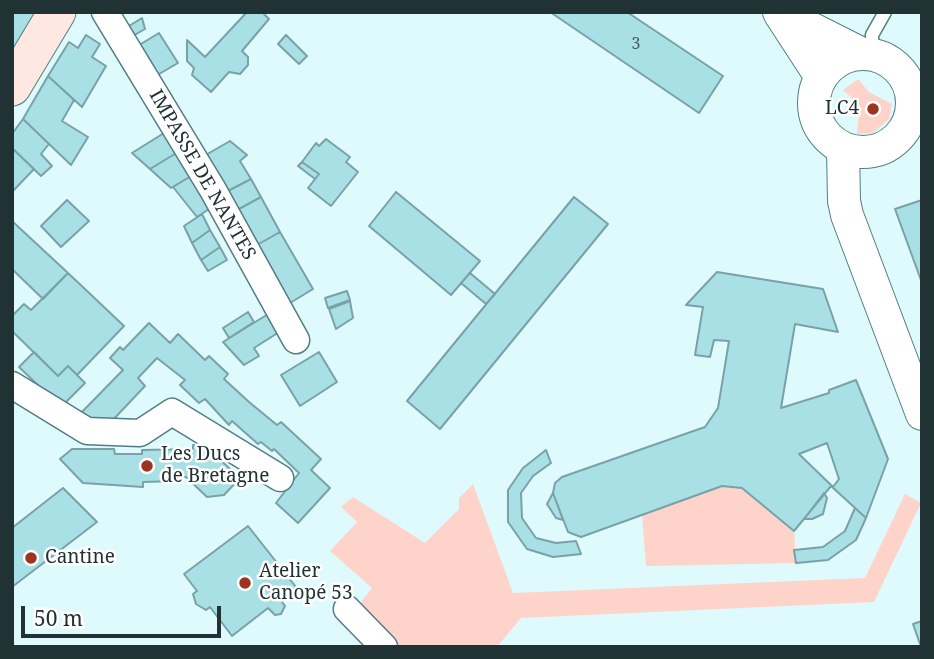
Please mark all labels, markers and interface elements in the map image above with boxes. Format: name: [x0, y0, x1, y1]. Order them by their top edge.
house number: 3: [632, 34, 640, 54]
street label: IMPASSE DE NANTES: [144, 86, 260, 264]
place label: LC4: [825, 98, 859, 120]
marker: LC4: [865, 101, 881, 117]
place label: Les Ducs de Bretagne: [161, 444, 269, 488]
marker: Les Ducs de Bretagne: [139, 458, 155, 474]
place label: Cantine: [45, 547, 115, 569]
marker: Cantine: [23, 550, 39, 566]
place label: Atelier Canopé 53: [259, 561, 353, 605]
marker: Atelier Canopé 53: [237, 575, 253, 591]
scale bar: [24, 592, 224, 636]
text: 50 m: [34, 604, 83, 632]

